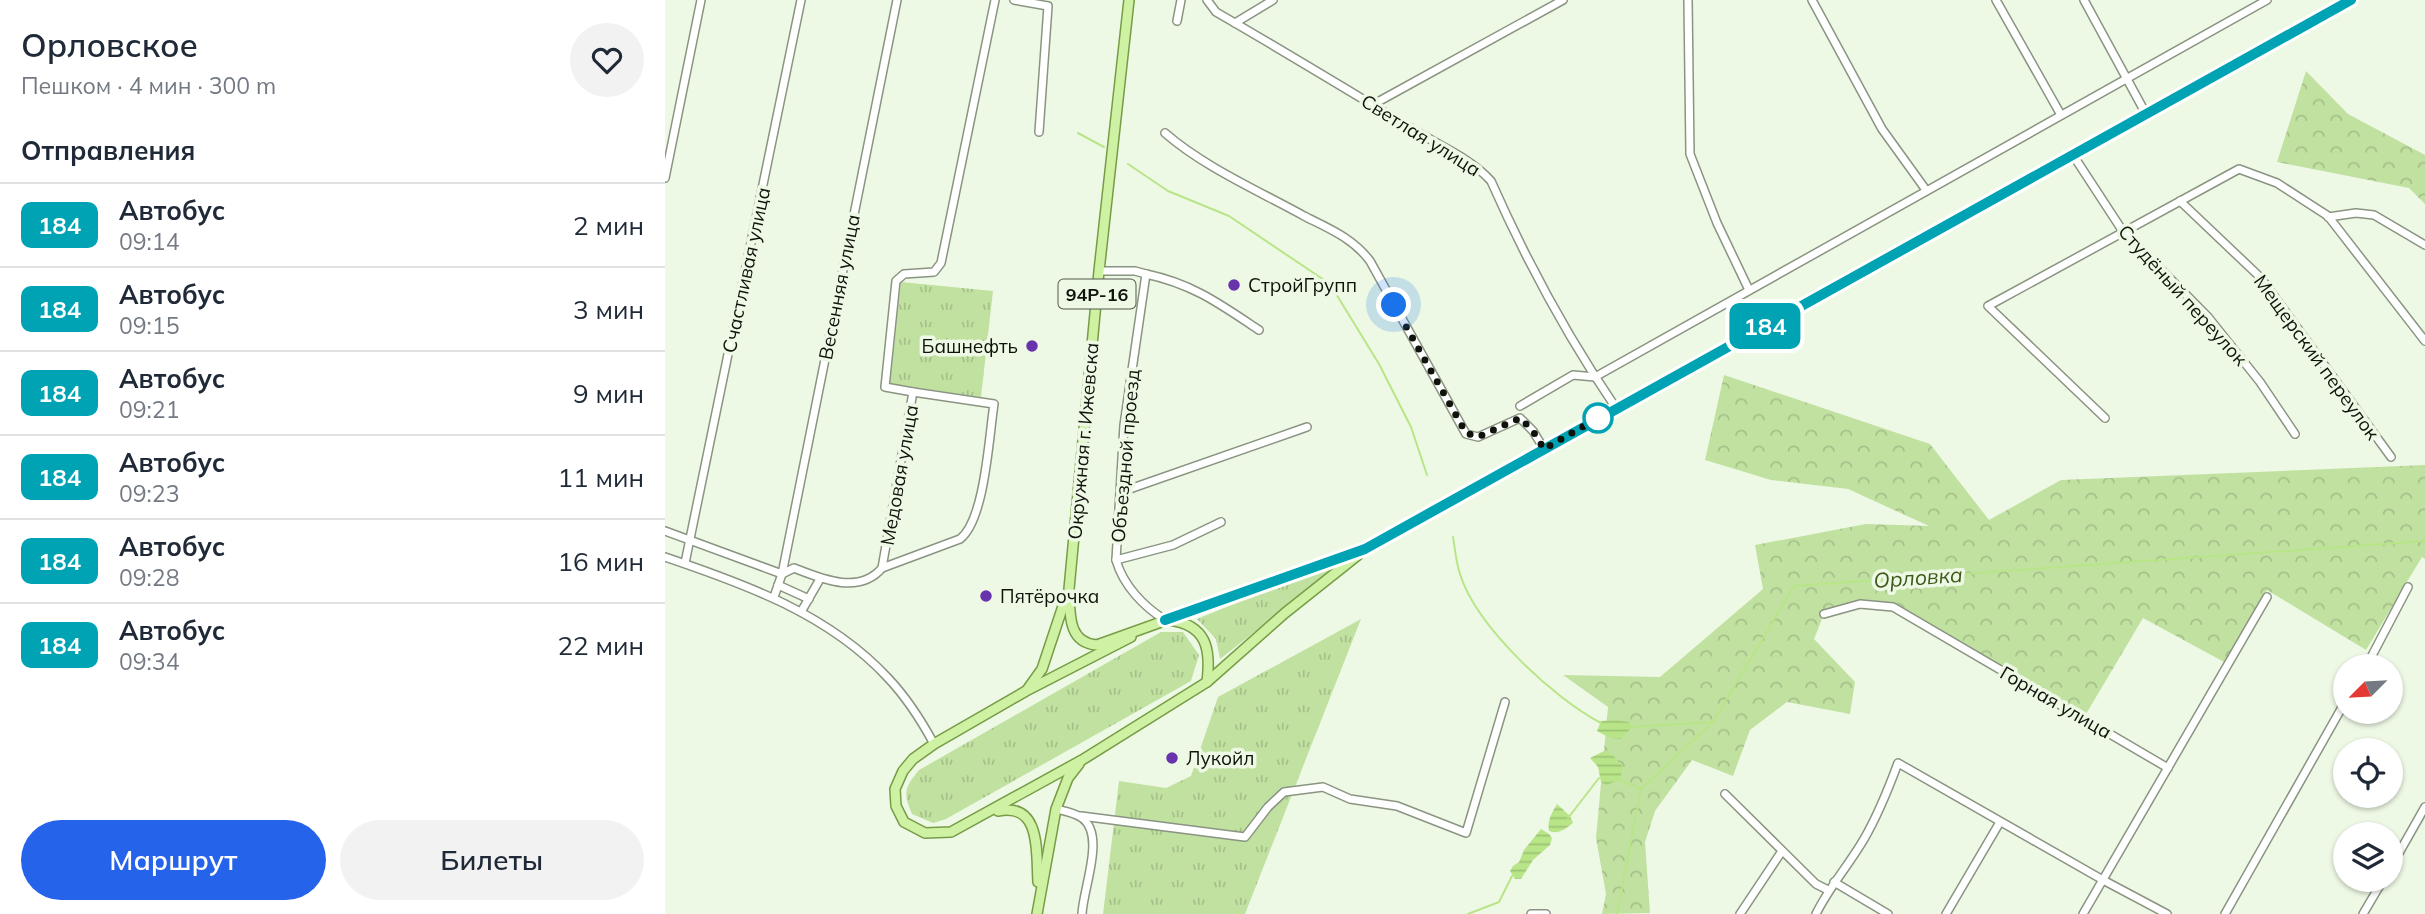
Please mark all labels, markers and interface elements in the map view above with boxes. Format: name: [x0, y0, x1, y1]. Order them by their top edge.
button: heart: [570, 23, 644, 97]
text: Орловское: [21, 24, 198, 65]
text: Пешком · 4 мин · 300 m: [21, 71, 276, 100]
street label: Светлая улица: [1357, 89, 1485, 181]
text: Отправления: [21, 134, 195, 167]
street label: Счастливая улица: [717, 185, 775, 355]
text: Автобус: [119, 194, 225, 227]
text: 2 мин: [573, 209, 644, 242]
text: 184: [38, 210, 81, 240]
street label: Весенняя улица: [813, 212, 865, 362]
street label: Студёный переулок: [2113, 220, 2253, 371]
text: 09:14: [119, 227, 179, 256]
street label: Мещерский переулок: [2249, 270, 2385, 445]
place label: СтройГрупп: [1248, 273, 1357, 297]
marker: СтройГрупп: [1226, 277, 1242, 293]
text: Автобус: [119, 278, 225, 311]
road number: 94Р-16: [1059, 280, 1136, 308]
your location: [1376, 287, 1411, 322]
text: 3 мин: [573, 293, 644, 326]
text: 184: [38, 294, 81, 324]
line badge: 184: [1725, 303, 1805, 349]
text: 09:15: [119, 311, 179, 340]
text: 184: [1743, 311, 1787, 341]
place label: Башнефть: [922, 334, 1018, 358]
marker: Башнефть: [1024, 338, 1040, 354]
street label: Окружная г. Ижевска: [1062, 342, 1104, 540]
text: Автобус: [119, 362, 225, 395]
street label: Объездной проезд: [1105, 368, 1145, 544]
text: 9 мин: [573, 377, 644, 410]
text: 184: [38, 378, 81, 408]
text: 09:21: [119, 395, 179, 424]
street label: Медовая улица: [875, 403, 923, 547]
unlabelled marker: [1583, 403, 1613, 433]
text: Автобус: [119, 446, 225, 479]
text: 11 мин: [557, 461, 644, 494]
text: 184: [38, 462, 81, 492]
text: 09:23: [119, 479, 179, 508]
text: Автобус: [119, 530, 225, 563]
text: 16 мин: [557, 545, 644, 578]
text: 184: [38, 546, 81, 576]
water label: Орловка: [1873, 561, 1964, 593]
text: 09:28: [119, 563, 179, 592]
place label: Пятёрочка: [1000, 584, 1099, 608]
marker: Пятёрочка: [978, 588, 994, 604]
text: Автобус: [119, 614, 225, 647]
text: 22 мин: [557, 629, 644, 662]
text: 184: [38, 630, 81, 660]
text: 09:34: [119, 647, 179, 676]
north arrow: [2333, 654, 2403, 724]
map controls: [2333, 654, 2403, 892]
street label: Горная улица: [1996, 660, 2116, 744]
button: locate: [2333, 738, 2403, 808]
place label: Лукойл: [1186, 746, 1254, 770]
marker: Лукойл: [1164, 750, 1180, 766]
button: Маршрут: [21, 820, 326, 900]
button: Билеты: [340, 820, 644, 900]
button: layers: [2333, 822, 2403, 892]

